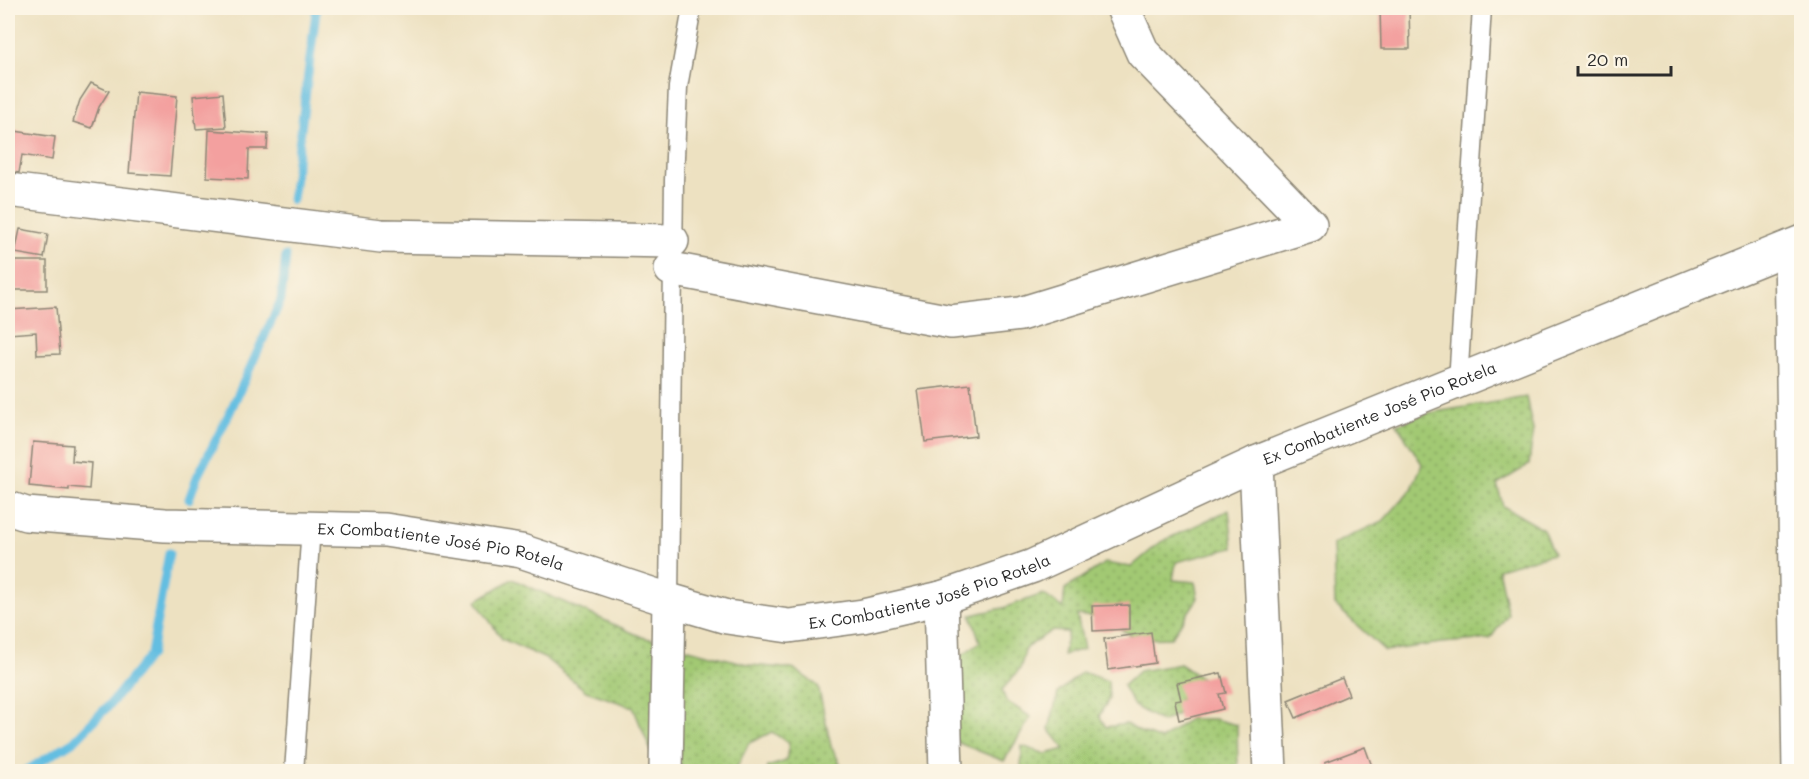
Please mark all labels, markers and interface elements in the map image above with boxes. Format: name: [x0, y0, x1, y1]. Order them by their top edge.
scale bar: [1578, 39, 1671, 77]
text: 20 m: [1587, 47, 1628, 71]
street label: Ex Combatiente José Pio Rotela: [1259, 356, 1499, 469]
street label: Ex Combatiente José Pio Rotela: [317, 517, 567, 575]
street label: Ex Combatiente José Pio Rotela: [807, 548, 1054, 633]

